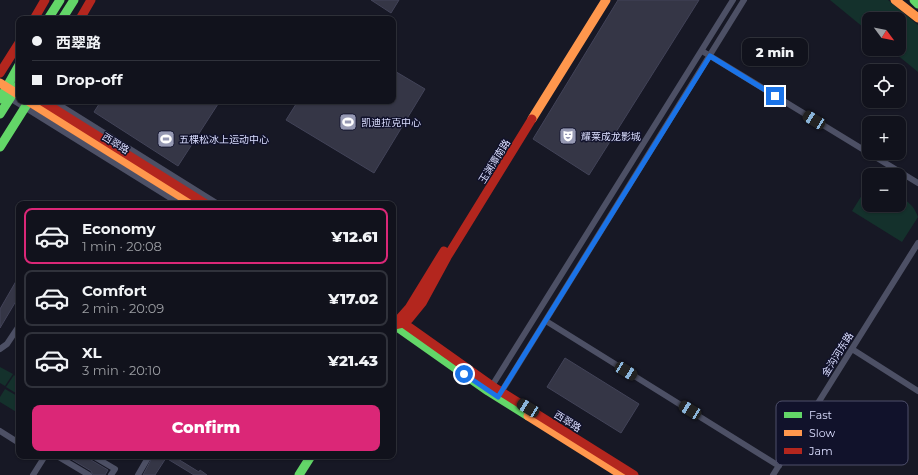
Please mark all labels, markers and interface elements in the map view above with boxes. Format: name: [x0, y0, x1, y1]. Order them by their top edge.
north arrow: [862, 12, 906, 56]
map controls: [862, 12, 906, 212]
text: 西翠路: [56, 33, 101, 52]
callout: 2 min: [742, 38, 808, 66]
text: 2 min: [756, 44, 794, 60]
button: locate: [862, 64, 906, 108]
text: Drop-off: [56, 70, 123, 89]
route end: [766, 87, 784, 105]
car: [801, 109, 827, 131]
sports icon: 凯迪拉克中心: [338, 112, 358, 132]
place label: 凯迪拉克中心: [361, 116, 421, 129]
button: +: [862, 116, 906, 160]
theatre icon: 耀莱成龙影城: [558, 126, 578, 146]
sports icon: 五棵松冰上运动中心: [156, 129, 176, 149]
street label: 西翠路: [100, 130, 132, 157]
place label: 耀莱成龙影城: [581, 130, 641, 143]
place label: 五棵松冰上运动中心: [179, 133, 269, 146]
street label: 玉渊潭南路: [476, 137, 513, 186]
button: −: [862, 168, 906, 212]
icon: car: [34, 218, 70, 254]
text: Economy: [82, 219, 155, 238]
text: ¥12.61: [331, 227, 378, 246]
text: 1 min · 20:08: [82, 238, 162, 254]
icon: car: [34, 280, 70, 316]
text: Comfort: [82, 281, 147, 300]
text: ¥17.02: [328, 289, 378, 308]
text: 2 min · 20:09: [82, 300, 164, 316]
street label: 金沟河东路: [819, 330, 856, 379]
icon: car: [34, 342, 70, 378]
text: XL: [82, 343, 101, 362]
text: ¥21.43: [328, 351, 378, 370]
car: [613, 360, 639, 382]
text: 3 min · 20:10: [82, 362, 161, 378]
route start: [455, 365, 473, 383]
car: [515, 397, 541, 419]
car: [677, 399, 703, 421]
legend: [776, 401, 908, 465]
button: Confirm: [32, 405, 380, 451]
street label: 西翠路: [552, 408, 584, 435]
text: Fast: [809, 408, 833, 422]
text: Slow: [809, 426, 835, 440]
text: Jam: [808, 444, 833, 458]

